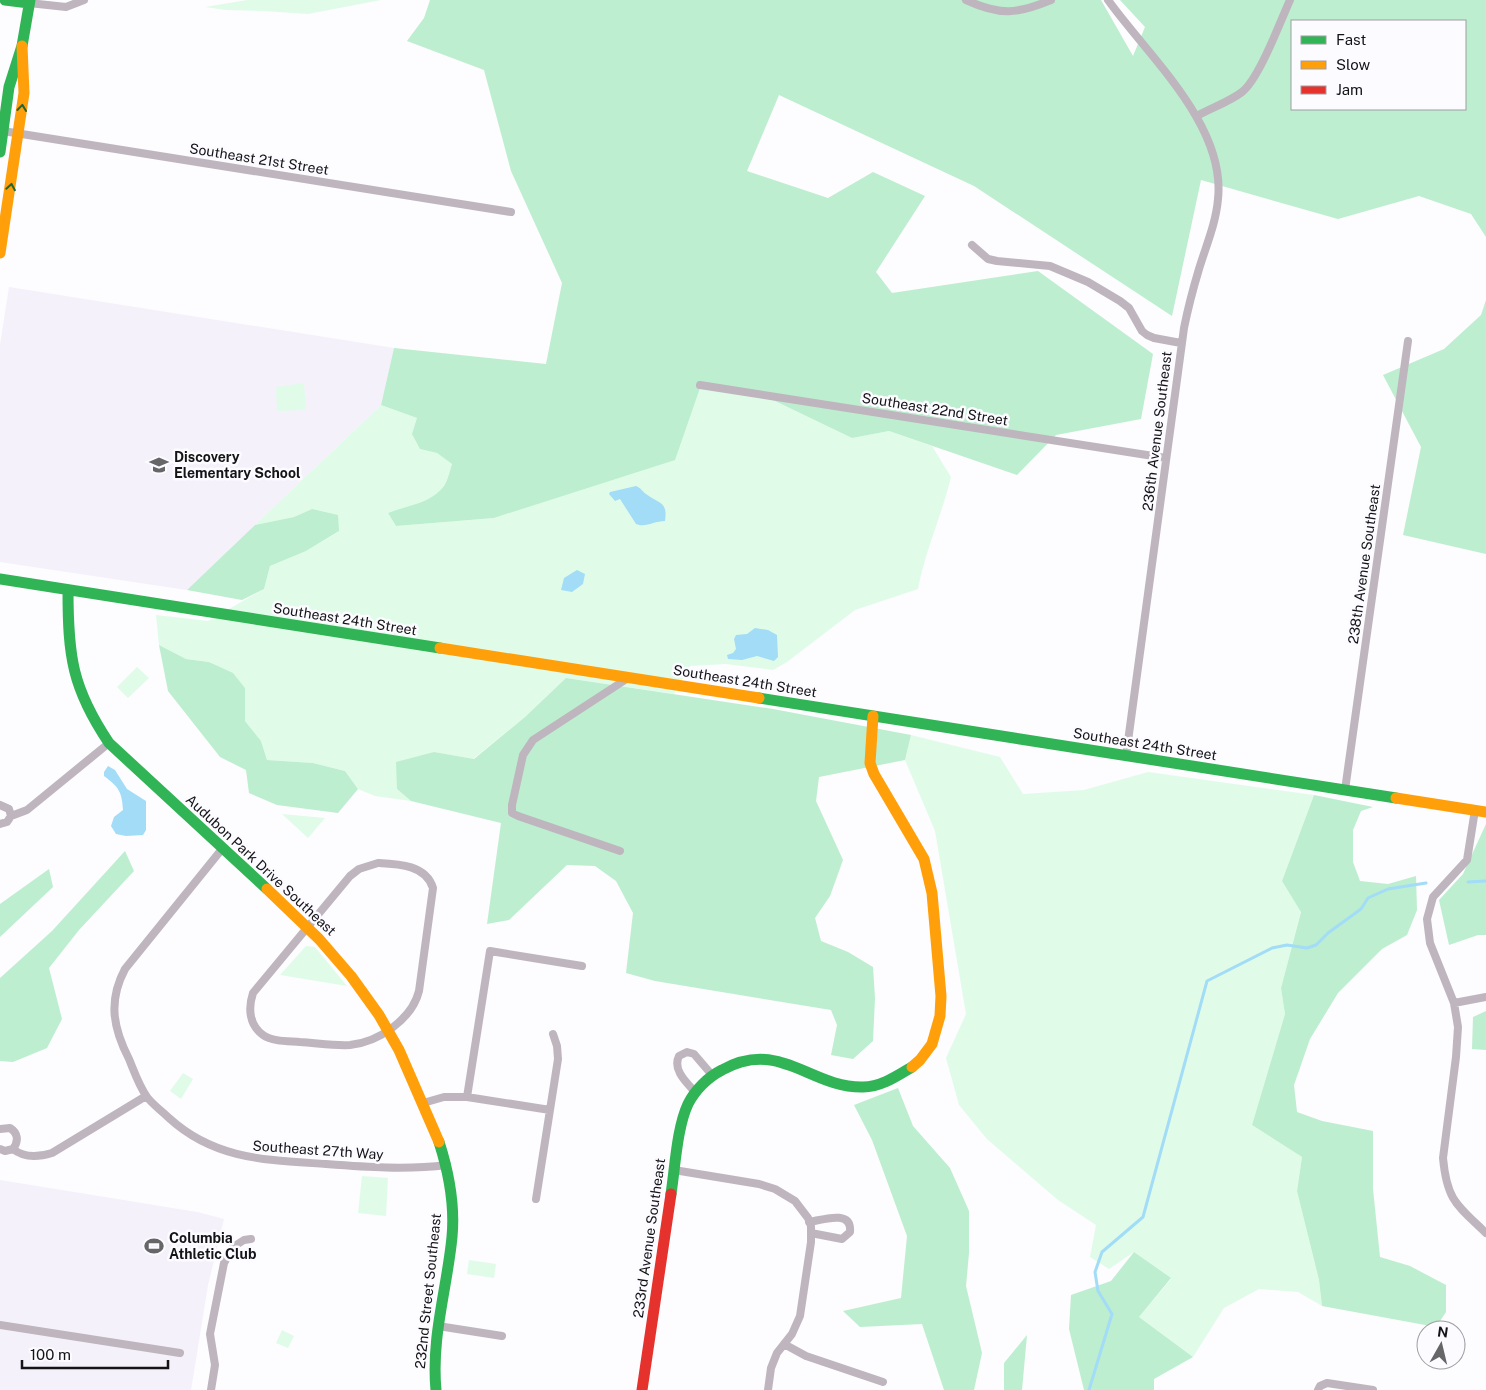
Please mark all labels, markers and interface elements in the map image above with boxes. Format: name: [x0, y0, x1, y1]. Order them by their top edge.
legend: [1291, 20, 1466, 110]
text: Fast: [1336, 31, 1366, 48]
text: Slow: [1336, 56, 1371, 73]
text: Jam: [1336, 81, 1363, 98]
one-way arrow: [16, 104, 27, 112]
street label: Southeast 21st Street: [188, 140, 330, 178]
one-way arrow: [5, 183, 15, 192]
street label: 236th Avenue Southeast: [1139, 350, 1175, 512]
street label: Southeast 22nd Street: [861, 390, 1009, 428]
place label: Discovery Elementary School: [174, 449, 301, 481]
school or university icon: Discovery Elementary School: [148, 454, 170, 476]
street label: 238th Avenue Southeast: [1345, 483, 1383, 645]
street label: Southeast 24th Street: [272, 600, 418, 638]
street label: Southeast 24th Street: [672, 662, 818, 700]
street label: Southeast 24th Street: [1072, 725, 1218, 763]
street label: Audubon Park Drive Southeast: [183, 791, 339, 939]
street label: Southeast 27th Way: [252, 1137, 385, 1163]
street label: 233rd Avenue Southeast: [630, 1157, 668, 1319]
street label: 232nd Street Southeast: [412, 1212, 444, 1370]
place label: Columbia Athletic Club: [169, 1230, 256, 1262]
sports icon: Columbia Athletic Club: [143, 1235, 165, 1257]
north arrow: [1416, 1320, 1466, 1370]
text: N: [1436, 1323, 1449, 1341]
scale bar: [22, 1338, 169, 1370]
text: 100 m: [30, 1346, 71, 1363]

